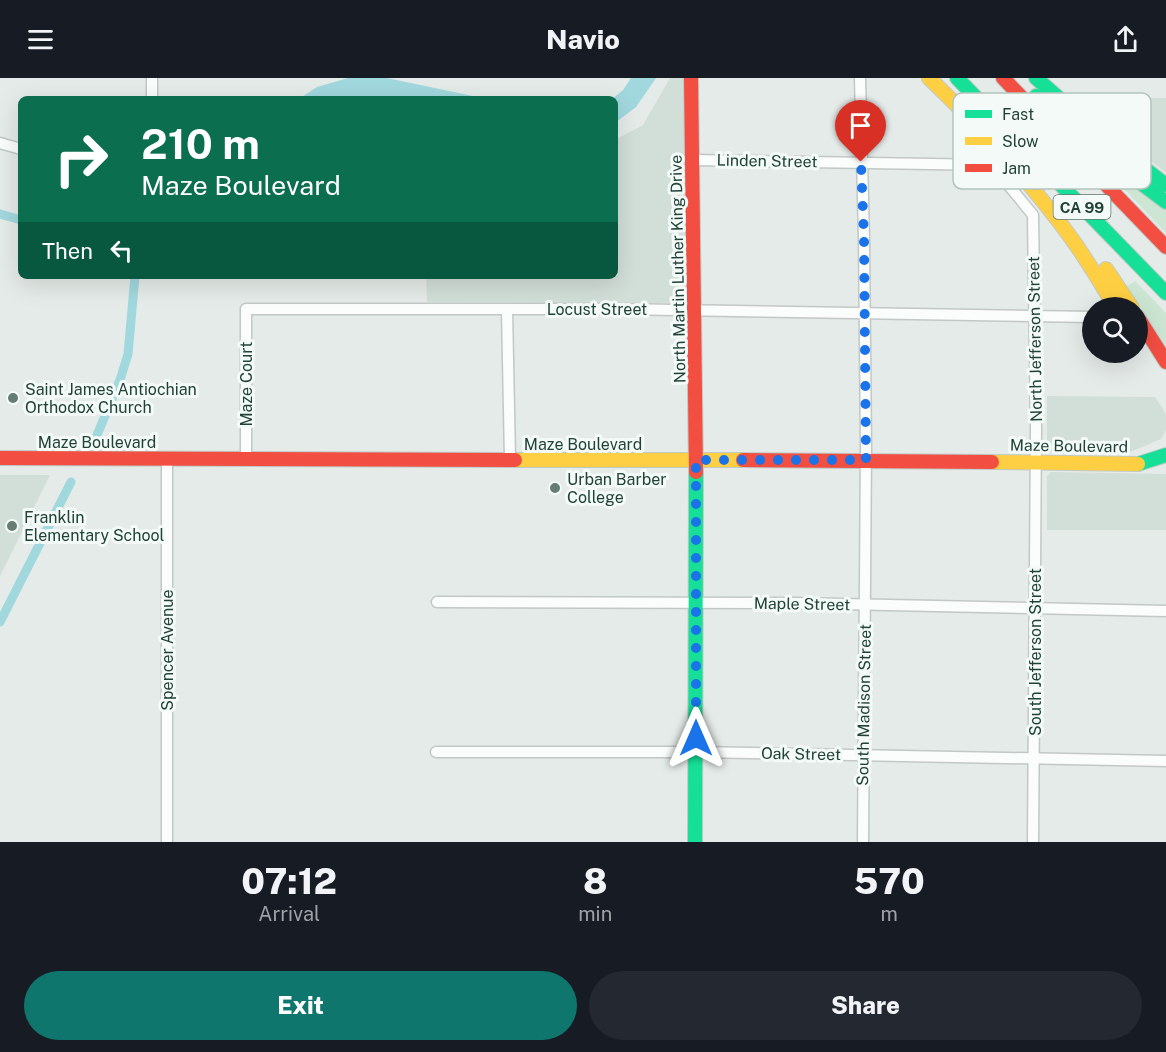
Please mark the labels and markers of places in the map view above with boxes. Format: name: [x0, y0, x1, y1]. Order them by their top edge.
pin: [835, 100, 886, 162]
place label: Saint James Antiochian Orthodox Church: [25, 380, 197, 417]
marker: Saint James Antiochian Orthodox Church: [6, 391, 20, 405]
place label: Urban Barber College: [567, 470, 667, 507]
marker: Urban Barber College: [548, 481, 562, 495]
place label: Franklin Elementary School: [24, 508, 165, 545]
marker: Franklin Elementary School: [5, 519, 19, 533]

